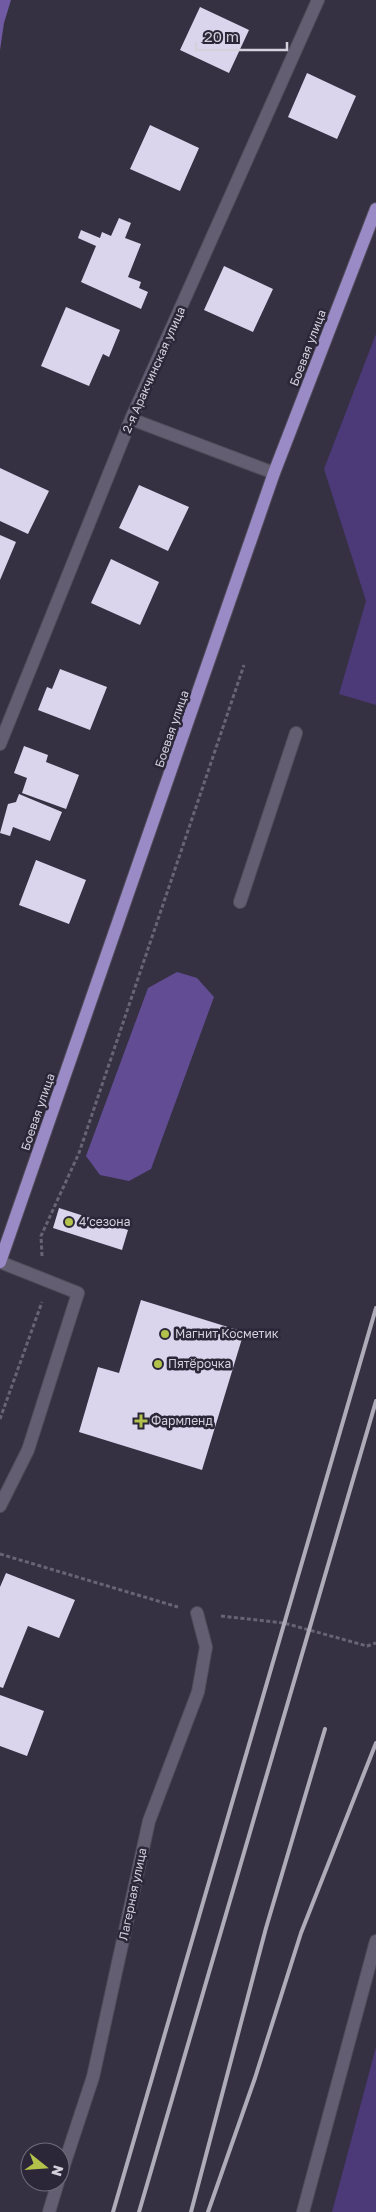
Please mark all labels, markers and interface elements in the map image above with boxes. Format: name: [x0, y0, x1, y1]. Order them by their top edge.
scale bar: [196, 20, 287, 52]
text: 20 m: [204, 27, 239, 45]
street label: 2-я Аракчинская улица: [119, 304, 188, 435]
street label: Боевая улица: [286, 307, 329, 388]
street label: Боевая улица: [151, 688, 192, 769]
street label: Боевая улица: [17, 1071, 58, 1152]
place label: 4 сезона: [79, 1214, 130, 1229]
marker: 4 сезона: [63, 1216, 75, 1228]
place label: Магнит Косметик: [175, 1326, 279, 1341]
marker: Магнит Косметик: [159, 1328, 171, 1340]
place label: Пятёрочка: [168, 1356, 231, 1371]
marker: Пятёрочка: [152, 1358, 164, 1370]
place label: Фармленд: [151, 1413, 213, 1428]
marker: Фармленд: [135, 1415, 147, 1427]
street label: Лагерная улица: [115, 1846, 150, 1942]
north arrow: [20, 2142, 70, 2192]
text: N: [48, 2163, 68, 2179]

